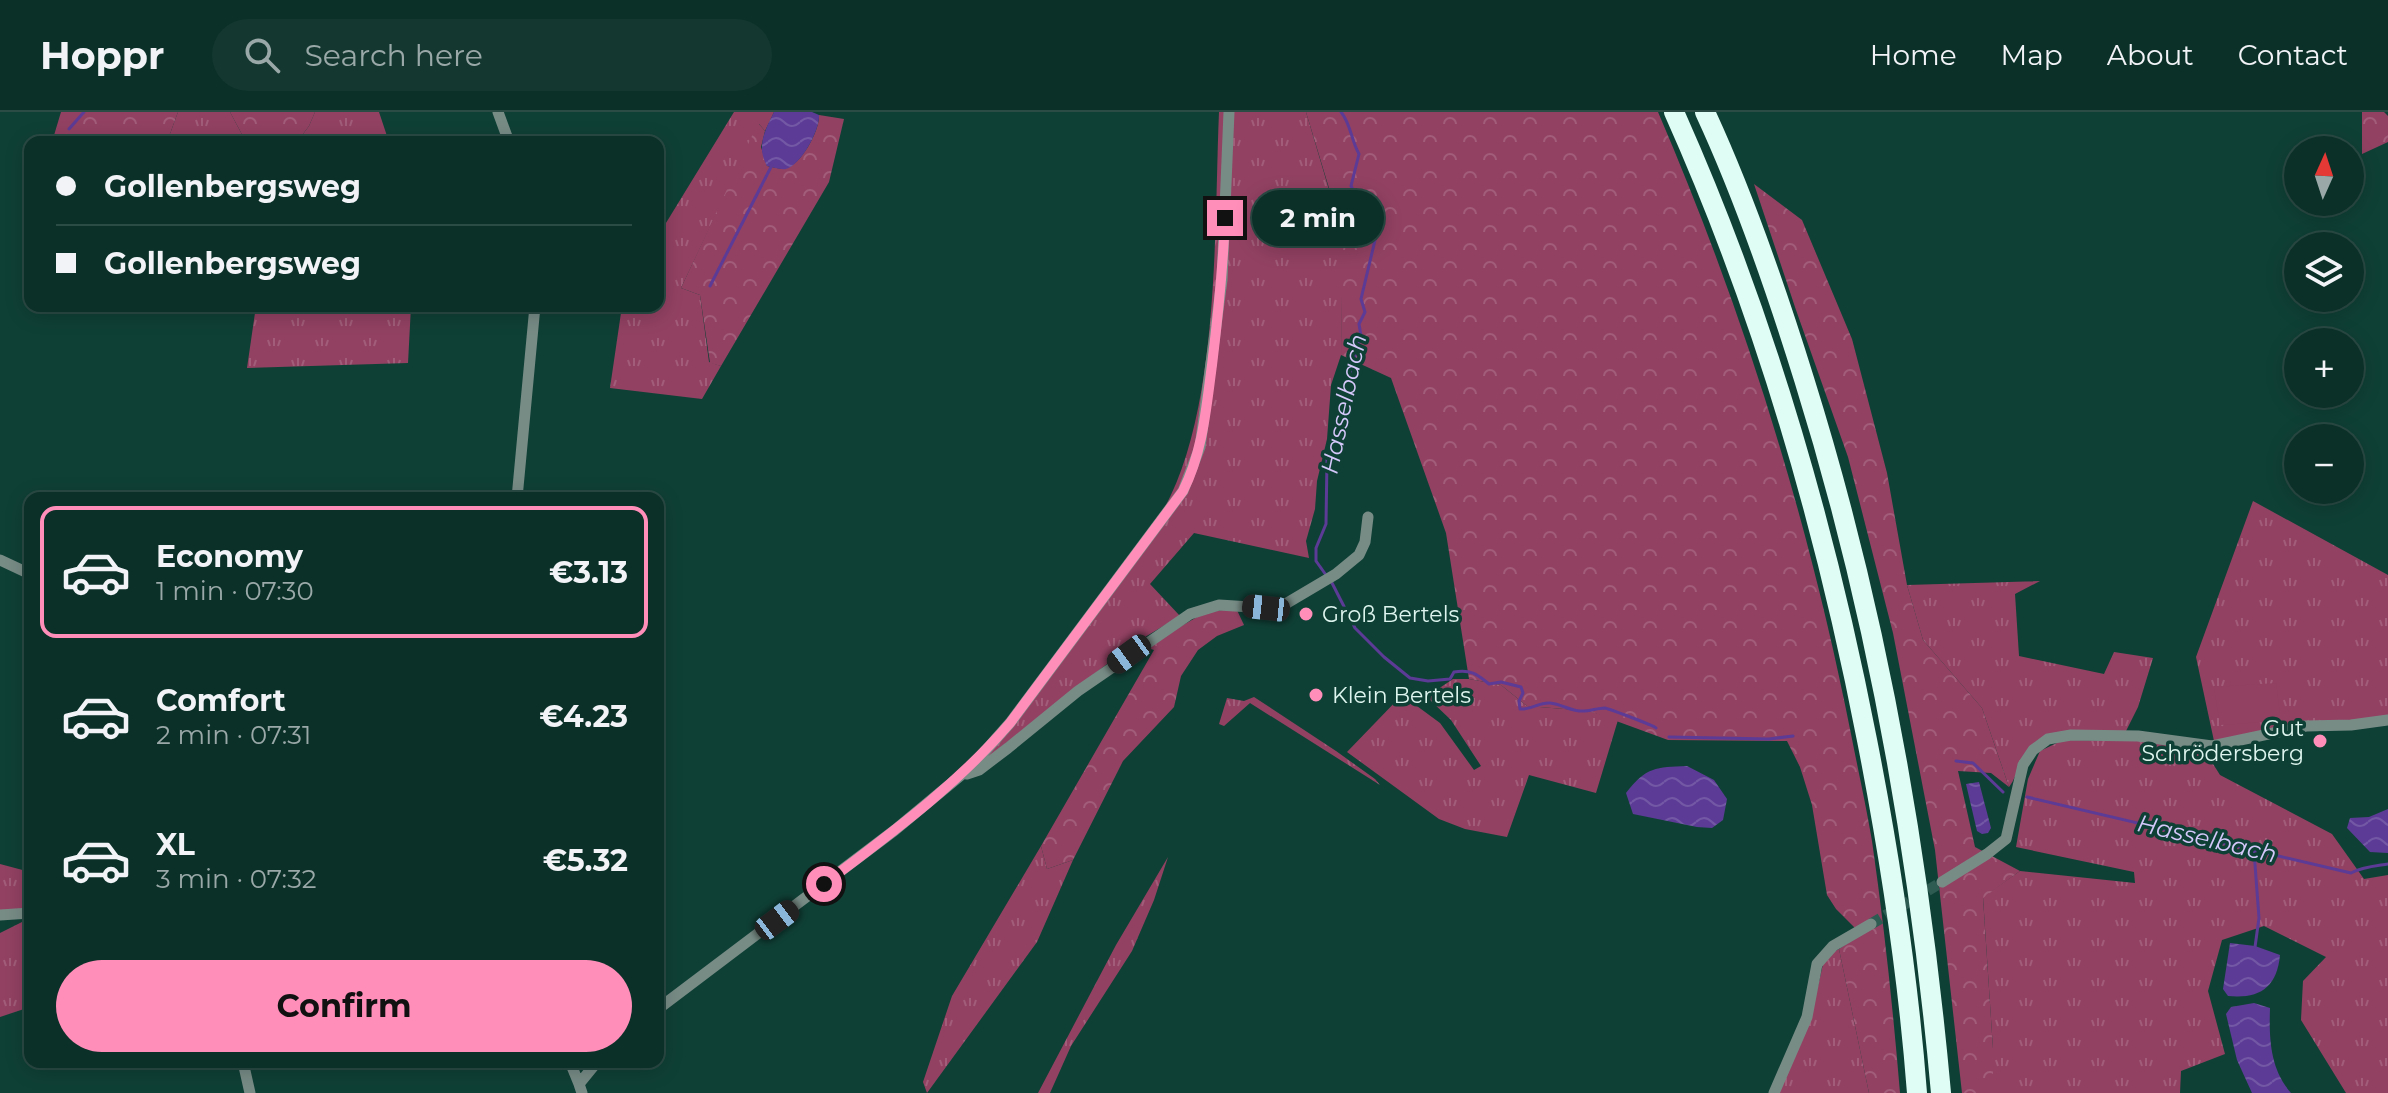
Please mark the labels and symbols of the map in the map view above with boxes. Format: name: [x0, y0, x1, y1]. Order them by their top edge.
north arrow: [2284, 136, 2364, 216]
callout: 2 min: [1253, 190, 1385, 246]
route end: [1207, 200, 1243, 236]
water label: Hasselbach: [1315, 331, 1372, 476]
car: [1241, 594, 1291, 622]
place label: Groß Bertels: [1322, 601, 1460, 628]
marker: Groß Bertels: [1297, 605, 1315, 623]
car: [1103, 630, 1155, 678]
place label: Klein Bertels: [1332, 682, 1471, 709]
marker: Klein Bertels: [1307, 686, 1325, 704]
place label: Gut Schrödersberg: [2142, 715, 2304, 767]
marker: Gut Schrödersberg: [2311, 732, 2329, 750]
water label: Hasselbach: [2135, 808, 2280, 869]
route start: [806, 866, 842, 902]
car: [751, 896, 803, 944]

